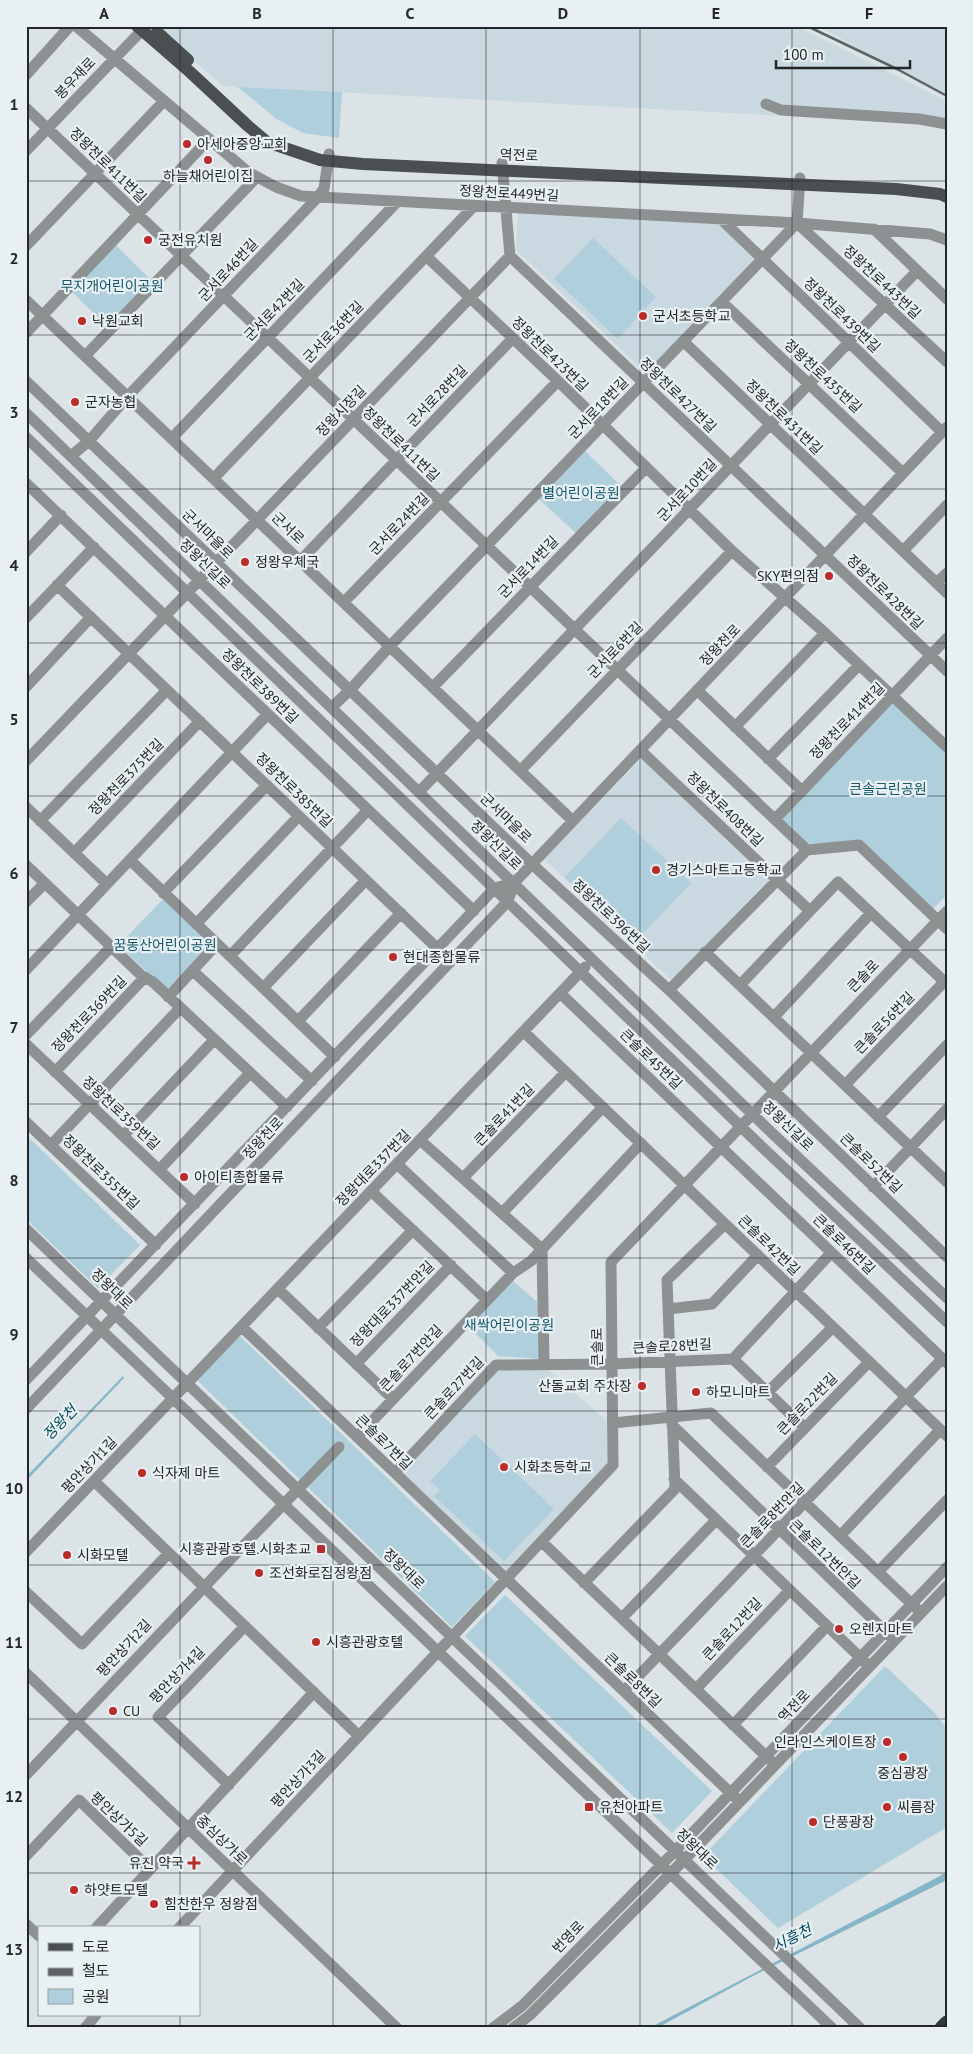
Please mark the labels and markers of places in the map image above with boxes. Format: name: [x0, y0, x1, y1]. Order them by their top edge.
place label: 아세아중앙교회: [197, 135, 287, 153]
marker: 아세아중앙교회: [181, 138, 193, 150]
marker: 하늘채어린이집: [202, 154, 214, 166]
place label: 하늘채어린이집: [163, 167, 253, 185]
place label: 궁전유치원: [158, 231, 222, 249]
marker: 궁전유치원: [142, 234, 154, 246]
place label: 군서초등학교: [653, 307, 730, 325]
marker: 군서초등학교: [637, 310, 649, 322]
place label: 낙원교회: [92, 312, 144, 330]
marker: 낙원교회: [76, 315, 88, 327]
place label: 군자농협: [85, 393, 137, 411]
marker: 군자농협: [69, 396, 81, 408]
place label: 정왕우체국: [255, 553, 320, 571]
marker: 정왕우체국: [239, 556, 251, 568]
place label: SKY편의점: [757, 567, 819, 585]
marker: SKY편의점: [823, 570, 835, 582]
place label: 경기스마트고등학교: [666, 861, 782, 879]
marker: 경기스마트고등학교: [650, 864, 662, 876]
place label: 현대종합물류: [403, 948, 480, 966]
marker: 현대종합물류: [387, 951, 399, 963]
place label: 아이티종합물류: [194, 1168, 284, 1186]
marker: 아이티종합물류: [178, 1171, 190, 1183]
place label: 산돌교회 주차장: [538, 1377, 632, 1395]
marker: 산돌교회 주차장: [636, 1380, 648, 1392]
place label: 하모니마트: [706, 1383, 771, 1401]
marker: 하모니마트: [690, 1386, 702, 1398]
place label: 시화초등학교: [514, 1458, 591, 1476]
marker: 시화초등학교: [498, 1461, 510, 1473]
place label: 식자제 마트: [152, 1464, 220, 1482]
marker: 식자제 마트: [136, 1467, 148, 1479]
place label: 시흥관광호텔.시화초교: [179, 1540, 311, 1558]
marker: 시흥관광호텔.시화초교: [315, 1543, 327, 1555]
place label: 시화모텔: [77, 1546, 129, 1564]
marker: 시화모텔: [61, 1549, 73, 1561]
place label: 조선화로집정왕점: [269, 1564, 372, 1582]
marker: 조선화로집정왕점: [253, 1567, 265, 1579]
place label: 오렌지마트: [849, 1620, 914, 1638]
marker: 오렌지마트: [833, 1623, 845, 1635]
place label: 시흥관광호텔: [326, 1633, 403, 1651]
marker: 시흥관광호텔: [310, 1636, 322, 1648]
place label: CU: [123, 1702, 140, 1720]
marker: CU: [107, 1705, 119, 1717]
place label: 인라인스케이트장: [774, 1733, 877, 1751]
marker: 인라인스케이트장: [881, 1736, 893, 1748]
marker: 중심광장: [897, 1751, 909, 1763]
place label: 중심광장: [877, 1764, 929, 1782]
place label: 유천아파트: [599, 1798, 664, 1816]
place label: 씨름장: [897, 1798, 936, 1816]
marker: 유천아파트: [583, 1801, 595, 1813]
marker: 씨름장: [881, 1801, 893, 1813]
place label: 단풍광장: [823, 1813, 875, 1831]
marker: 단풍광장: [807, 1816, 819, 1828]
place label: 유진 약국: [129, 1854, 184, 1872]
marker: 유진 약국: [188, 1857, 200, 1869]
place label: 하얏트모텔: [84, 1881, 148, 1899]
marker: 하얏트모텔: [68, 1884, 80, 1896]
place label: 힘찬한우 정왕점: [164, 1895, 258, 1913]
marker: 힘찬한우 정왕점: [148, 1898, 160, 1910]

